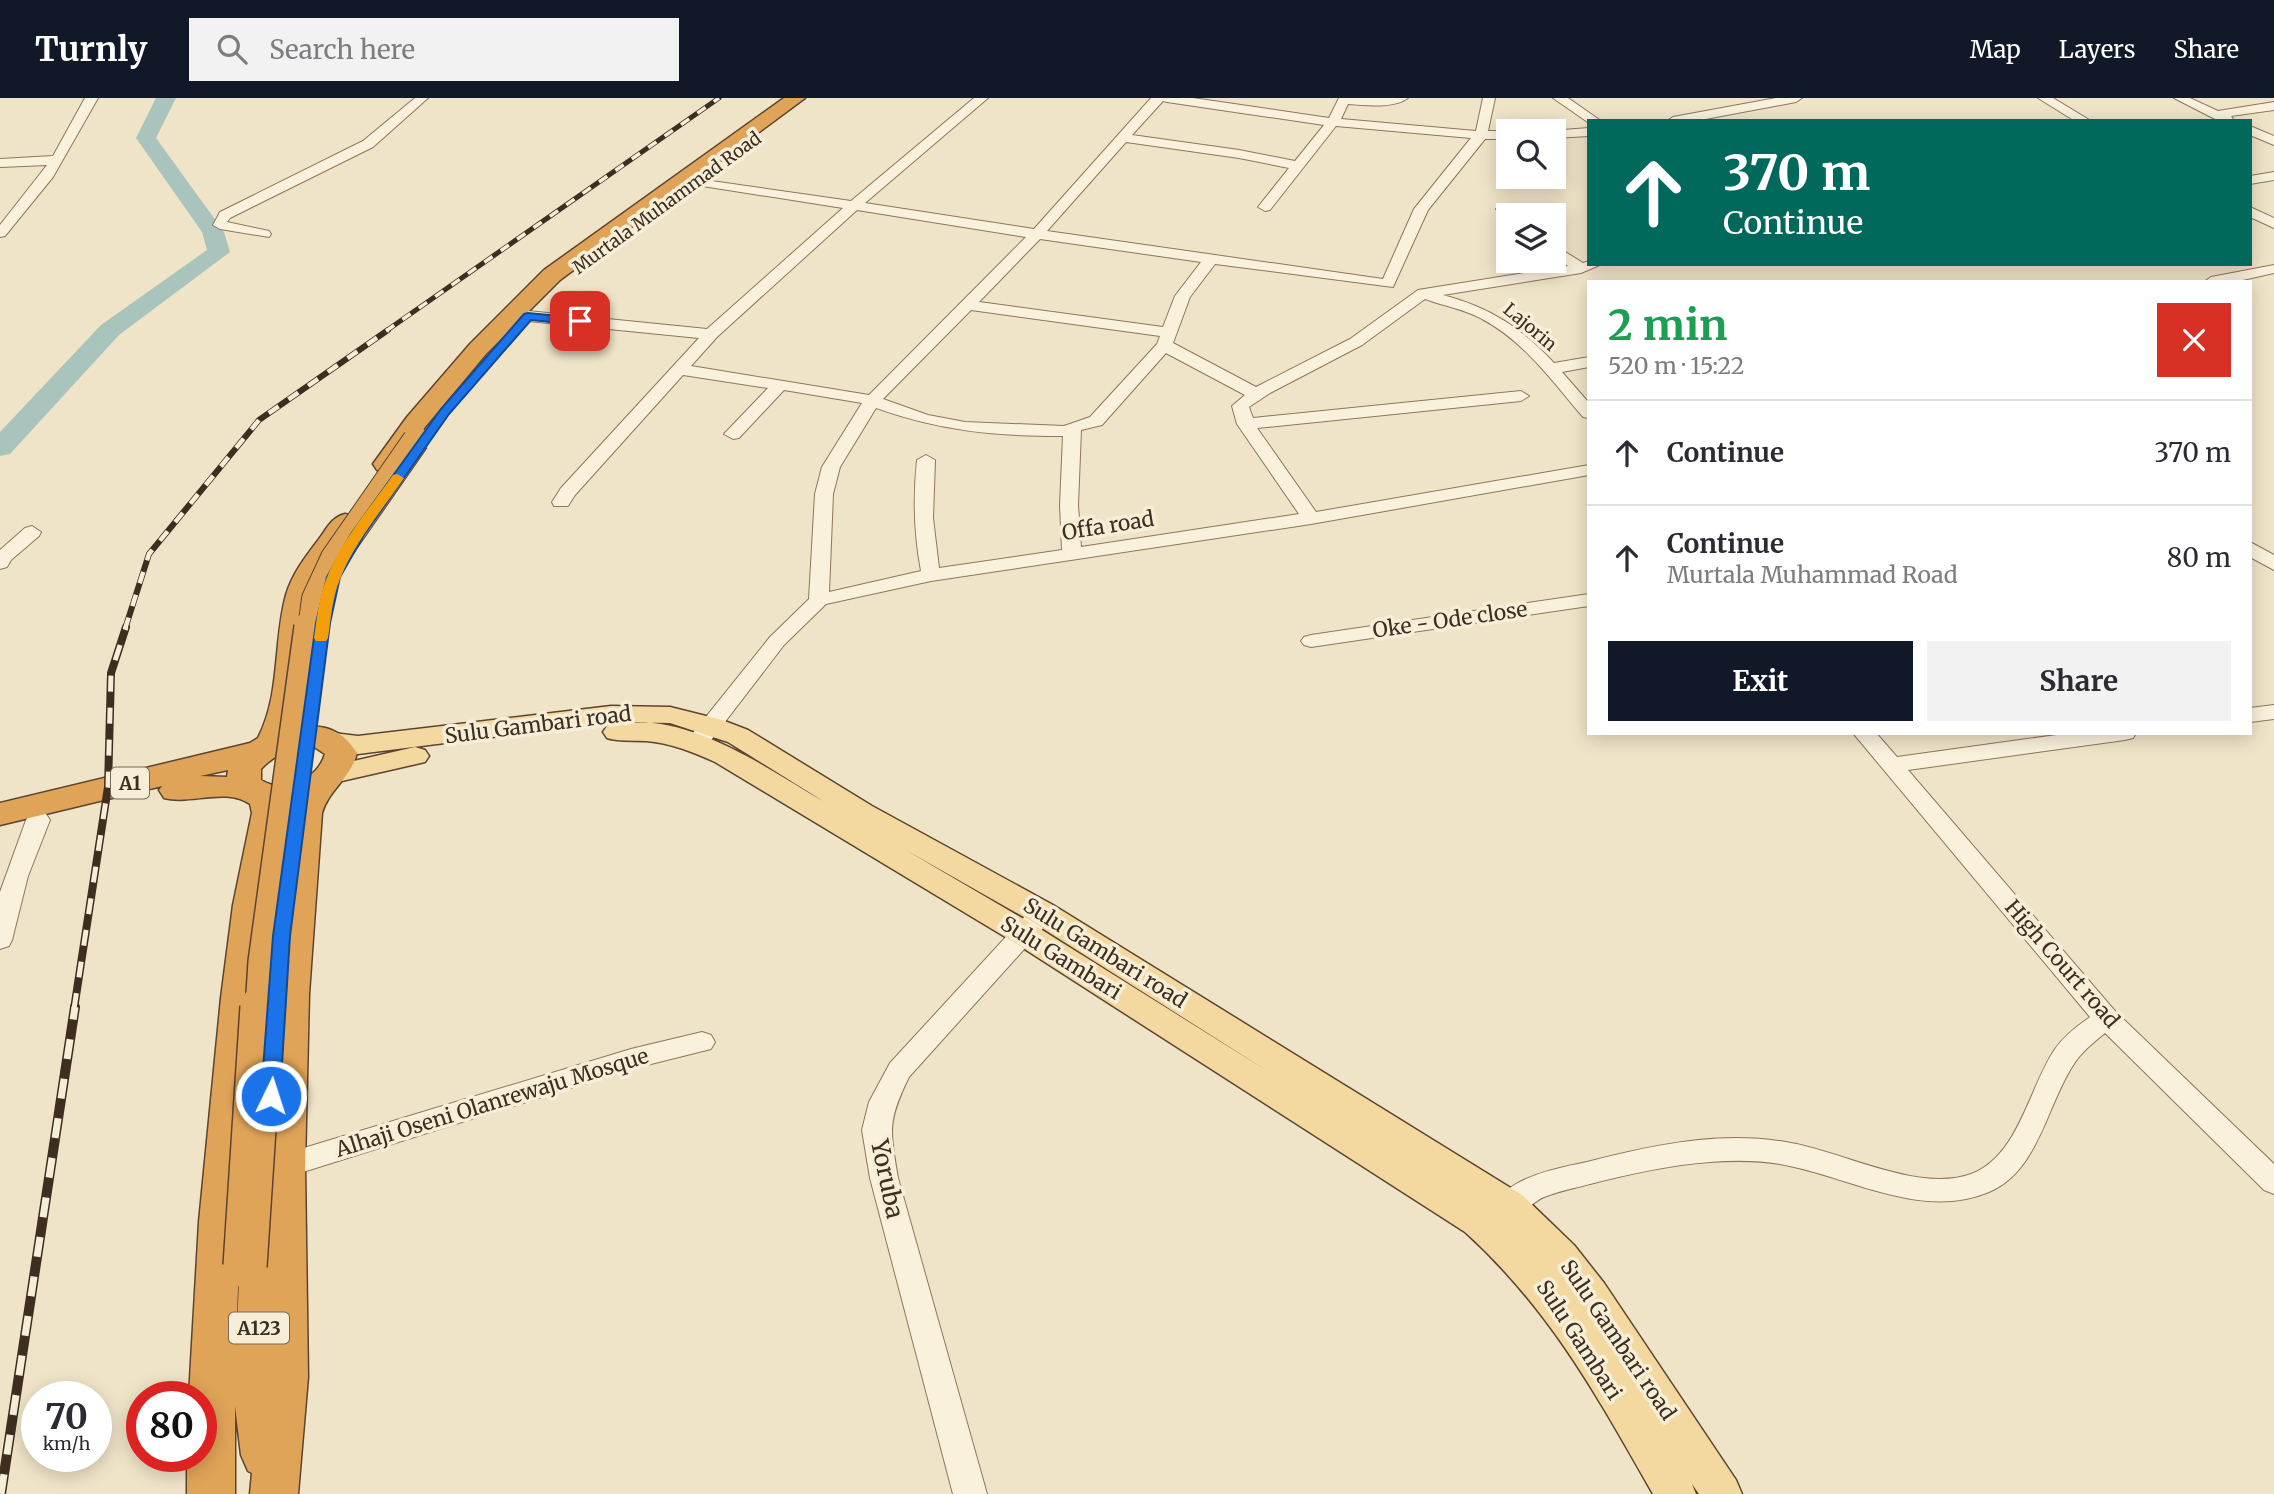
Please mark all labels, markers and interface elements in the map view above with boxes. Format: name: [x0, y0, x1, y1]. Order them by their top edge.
search box: [189, 18, 679, 81]
text: Turnly: [35, 29, 147, 70]
icon: search: [213, 30, 251, 68]
text: Search here: [269, 33, 415, 66]
text: Map: [1970, 34, 2021, 65]
text: Layers: [2059, 34, 2135, 65]
text: Share: [2173, 34, 2239, 65]
map controls: [1496, 119, 1566, 273]
button: search: [1496, 119, 1566, 189]
street label: Murtala Muhammad Road: [568, 126, 766, 279]
text: 370 m: [1723, 142, 1870, 203]
icon: ahead: [1608, 147, 1699, 238]
button: layers: [1496, 203, 1566, 273]
text: Continue: [1723, 203, 1863, 243]
pin: [550, 291, 610, 351]
street label: Lajorin: [1499, 298, 1562, 356]
text: 2 min: [1608, 299, 1728, 351]
icon: arrive: [561, 302, 599, 340]
button: close: [2157, 303, 2231, 377]
text: 520 m · 15:22: [1608, 351, 1744, 380]
icon: ahead: [1608, 434, 1646, 472]
text: Continue: [1667, 436, 1784, 469]
text: 370 m: [2154, 436, 2231, 469]
street label: Offa road: [1060, 505, 1156, 546]
text: Continue: [1667, 527, 1784, 560]
icon: ahead: [1608, 539, 1646, 577]
text: 80 m: [2167, 541, 2231, 574]
text: Murtala Muhammad Road: [1667, 560, 1958, 589]
street label: Oke - Ode close: [1371, 595, 1529, 644]
button: Exit: [1608, 641, 1913, 721]
button: Share: [1927, 641, 2231, 721]
street label: Sulu Gambari road: [443, 700, 633, 749]
road number: A1: [111, 768, 149, 798]
street label: Sulu Gambari road: [1019, 893, 1191, 1013]
street label: High Court road: [1999, 894, 2126, 1034]
street label: Sulu Gambari: [996, 911, 1126, 1005]
street label: Alhaji Oseni Olanrewaju Mosque: [331, 1042, 652, 1163]
position arrow: [234, 1059, 308, 1133]
street label: Yoruba: [864, 1135, 911, 1222]
street label: Sulu Gambari road: [1555, 1254, 1682, 1425]
street label: Sulu Gambari: [1531, 1275, 1628, 1405]
road number: A123: [229, 1312, 289, 1344]
speed limit sign: 80: [126, 1381, 217, 1472]
text: 70: [45, 1395, 88, 1439]
text: km/h: [43, 1432, 90, 1455]

